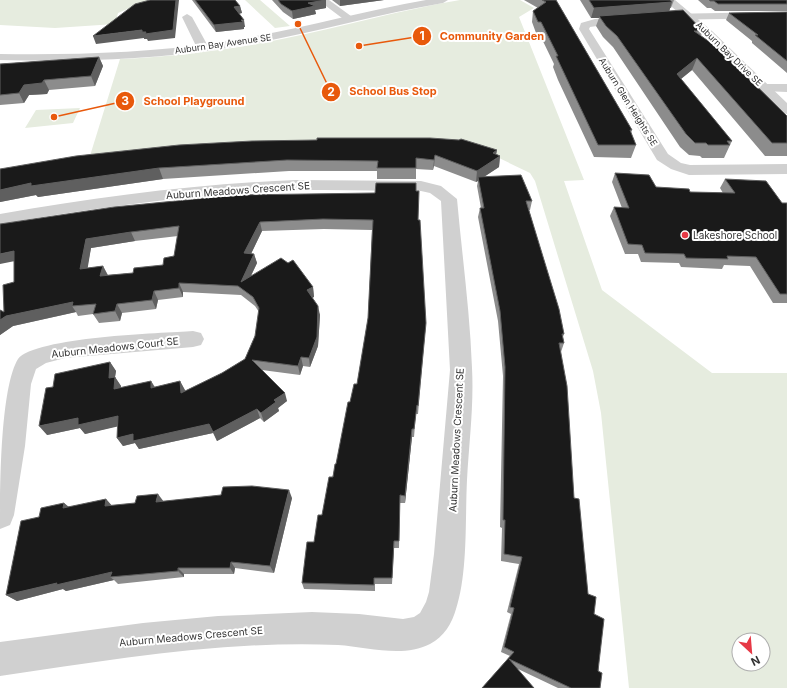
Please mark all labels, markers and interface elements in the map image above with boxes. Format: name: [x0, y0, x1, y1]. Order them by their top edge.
street label: Auburn Bay Drive SE: [694, 19, 765, 88]
callout: Community Garden: [412, 25, 552, 48]
text: 1: [419, 28, 425, 43]
text: Community Garden: [440, 29, 544, 43]
street label: Auburn Bay Avenue SE: [174, 31, 272, 56]
street label: Auburn Glen Heights SE: [597, 56, 660, 148]
callout: School Bus Stop: [321, 80, 445, 103]
text: 2: [327, 84, 335, 99]
text: School Bus Stop: [349, 84, 437, 98]
callout: School Playground: [115, 90, 252, 113]
text: 3: [121, 93, 129, 108]
text: School Playground: [144, 94, 244, 108]
street label: Auburn Meadows Crescent SE: [166, 179, 310, 201]
place label: Lakeshore School: [693, 229, 777, 241]
marker: Lakeshore School: [680, 230, 690, 240]
street label: Auburn Meadows Court SE: [51, 334, 179, 360]
street label: Auburn Meadows Crescent SE: [446, 368, 466, 512]
street label: Auburn Meadows Crescent SE: [119, 624, 263, 648]
north arrow: [731, 632, 771, 672]
text: N: [749, 653, 762, 669]

